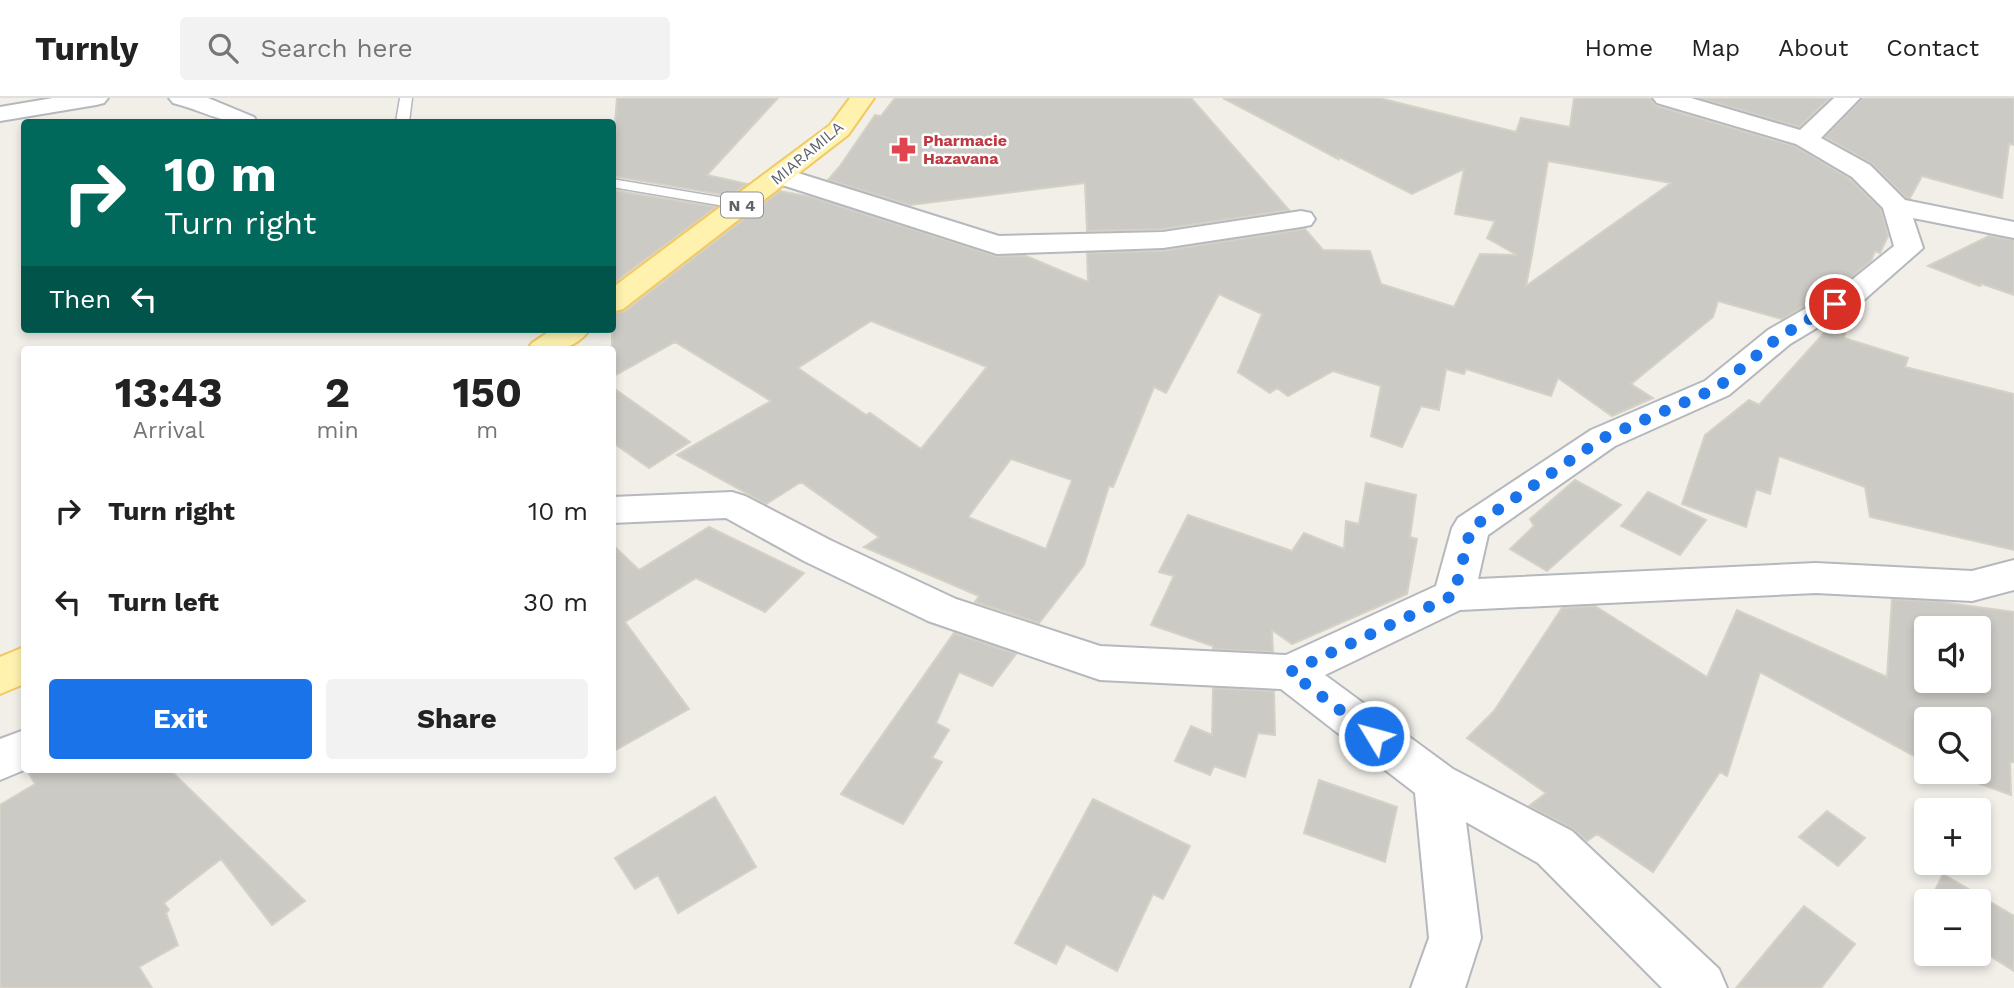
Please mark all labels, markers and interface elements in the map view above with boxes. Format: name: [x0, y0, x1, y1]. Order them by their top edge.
search box: [180, 17, 670, 80]
text: Turnly: [35, 29, 138, 68]
icon: search: [204, 29, 242, 67]
text: Search here: [260, 33, 413, 63]
text: Home: [1585, 34, 1653, 62]
text: Map: [1691, 34, 1740, 62]
text: About: [1778, 34, 1848, 62]
text: Contact: [1886, 34, 1979, 62]
street label: MIARAMILA: [767, 117, 847, 189]
place label: Pharmacie Hazavana: [923, 131, 1007, 168]
pharmacy icon: Pharmacie Hazavana: [889, 135, 917, 163]
text: 10 m: [164, 145, 277, 203]
icon: right: [49, 147, 140, 238]
road number: N 4: [721, 192, 763, 218]
text: Turn right: [164, 204, 316, 242]
pin: [1805, 274, 1865, 334]
icon: left: [125, 280, 163, 318]
text: Then: [49, 284, 111, 314]
icon: arrive: [1816, 285, 1854, 323]
text: 13:43: [115, 368, 223, 417]
text: 2: [325, 368, 350, 417]
text: 150: [453, 368, 522, 417]
text: Arrival: [133, 417, 205, 444]
text: min: [316, 417, 359, 444]
text: m: [476, 417, 498, 444]
icon: right: [49, 492, 87, 530]
text: Turn right: [108, 496, 235, 526]
text: 10 m: [528, 496, 588, 526]
icon: left: [49, 583, 87, 621]
text: Turn left: [108, 587, 219, 617]
text: 30 m: [523, 587, 588, 617]
map controls: [1914, 616, 1991, 966]
button: sound: [1914, 616, 1991, 693]
button: Exit: [49, 679, 312, 759]
button: Share: [326, 679, 588, 759]
position arrow: [1337, 699, 1411, 773]
button: search: [1914, 707, 1991, 784]
button: +: [1914, 798, 1991, 875]
button: −: [1914, 889, 1991, 966]

